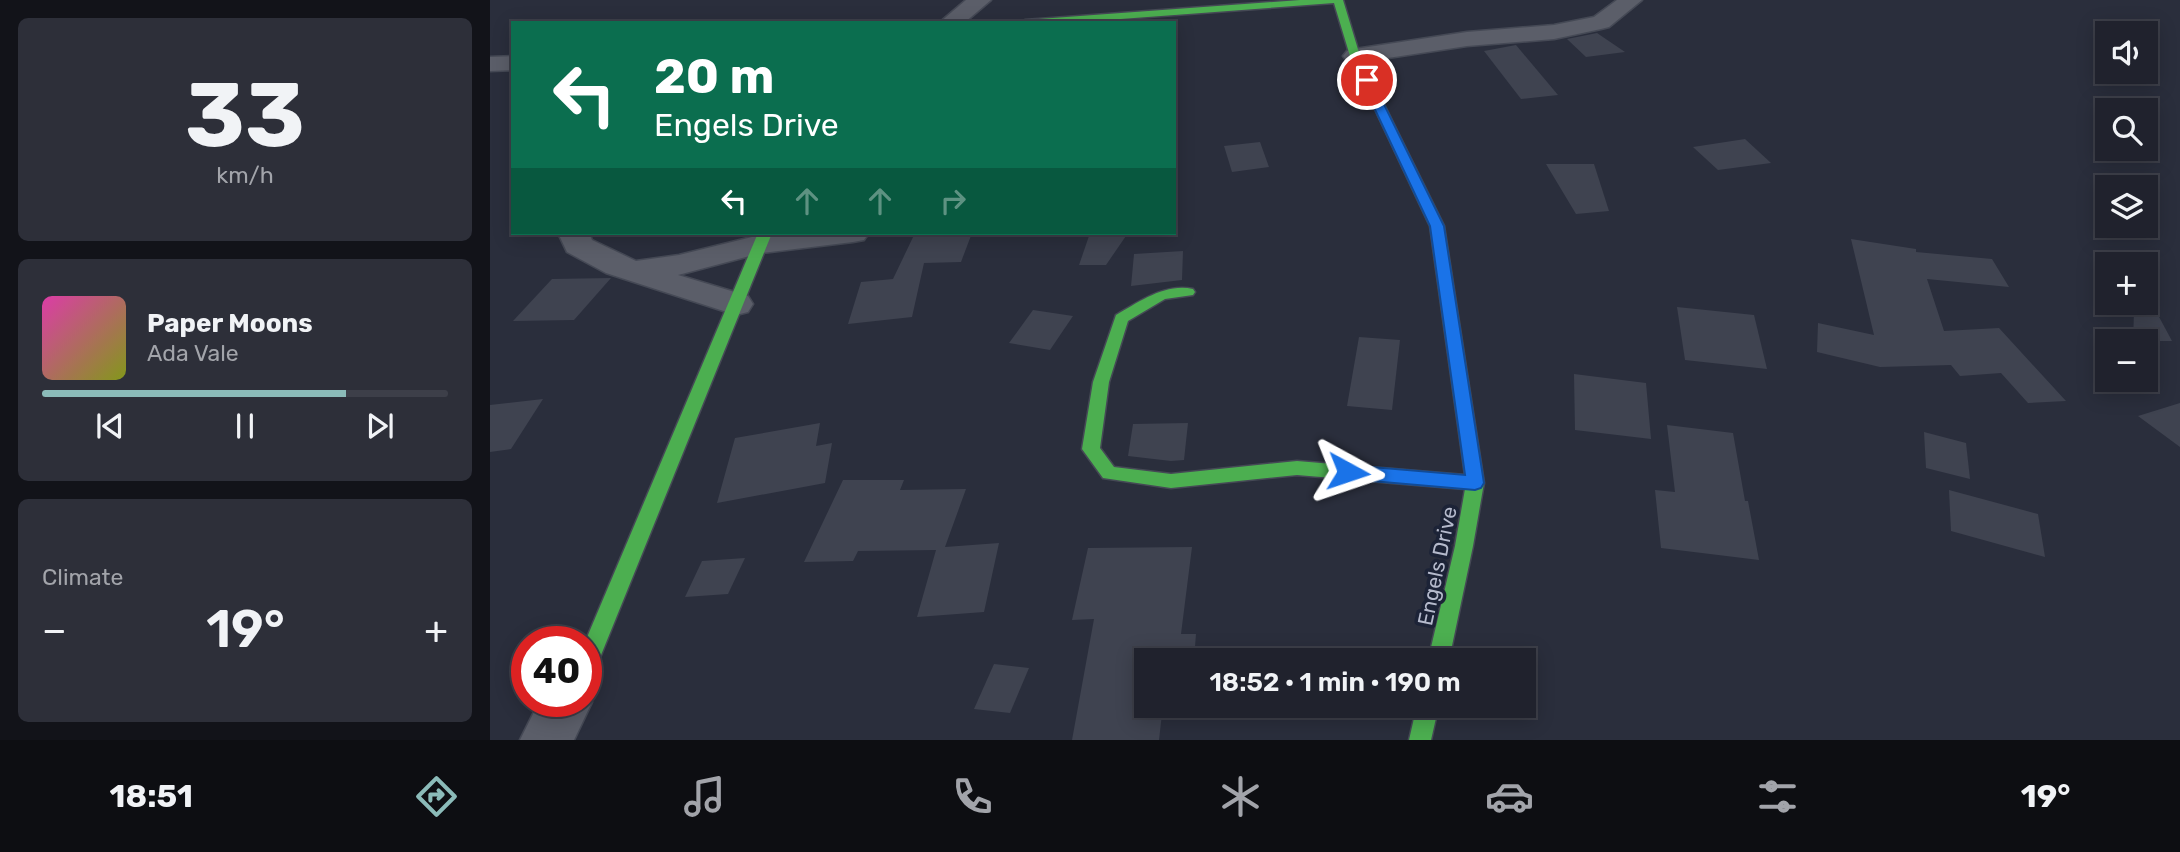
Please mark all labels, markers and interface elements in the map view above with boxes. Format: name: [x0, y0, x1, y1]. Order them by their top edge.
map controls: [2095, 21, 2158, 392]
button: sound: [2095, 21, 2158, 84]
text: 20 m: [654, 47, 775, 105]
icon: left: [539, 49, 630, 140]
pin: [1337, 50, 1397, 110]
text: 33: [185, 61, 305, 169]
icon: arrive: [1348, 61, 1386, 99]
button: search: [2095, 98, 2158, 161]
text: Engels Drive: [654, 106, 839, 144]
text: km/h: [216, 161, 274, 189]
button: layers: [2095, 175, 2158, 238]
icon: left: [715, 182, 753, 220]
icon: ahead: [788, 182, 826, 220]
icon: ahead: [861, 182, 899, 220]
icon: right: [934, 182, 972, 220]
button: +: [2095, 252, 2158, 315]
text: Paper Moons: [147, 308, 313, 339]
button: −: [2095, 329, 2158, 392]
text: Ada Vale: [147, 339, 239, 367]
icon: previous: [91, 407, 129, 445]
icon: pause: [226, 407, 264, 445]
icon: next: [361, 407, 399, 445]
position arrow: [1311, 435, 1385, 509]
street label: Engels Drive: [1412, 504, 1462, 628]
text: Climate: [42, 563, 123, 591]
text: 19°: [206, 598, 285, 660]
text: −: [42, 607, 67, 653]
text: +: [424, 607, 448, 653]
speed limit sign: 40: [511, 626, 602, 717]
text: 18:52 · 1 min · 190 m: [1209, 667, 1461, 698]
icon: directions: [412, 772, 461, 821]
icon: music: [680, 772, 729, 821]
icon: phone: [948, 772, 997, 821]
icon: climate: [1216, 772, 1265, 821]
icon: car: [1485, 772, 1534, 821]
icon: filters: [1753, 772, 1802, 821]
text: 18:51: [110, 777, 193, 815]
text: 19°: [2021, 777, 2070, 815]

